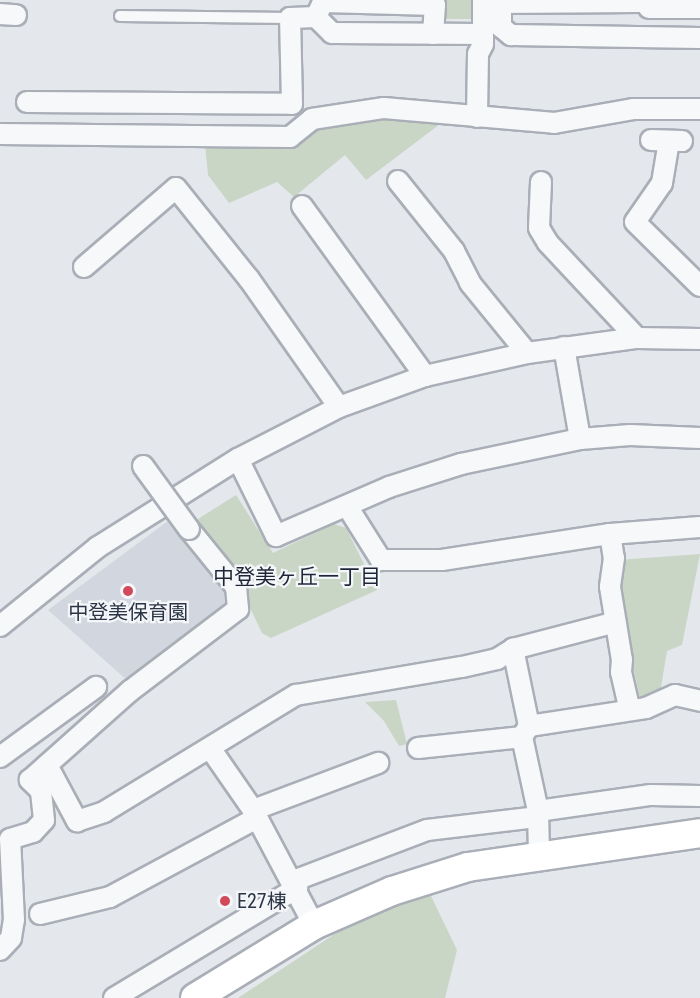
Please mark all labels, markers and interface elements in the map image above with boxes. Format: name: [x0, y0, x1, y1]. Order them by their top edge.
district label: 中登美ヶ丘一丁目: [213, 564, 381, 590]
marker: 中登美保育園: [121, 584, 135, 598]
place label: 中登美保育園: [68, 600, 188, 624]
place label: E27棟: [237, 889, 287, 913]
marker: E27棟: [218, 894, 232, 908]

